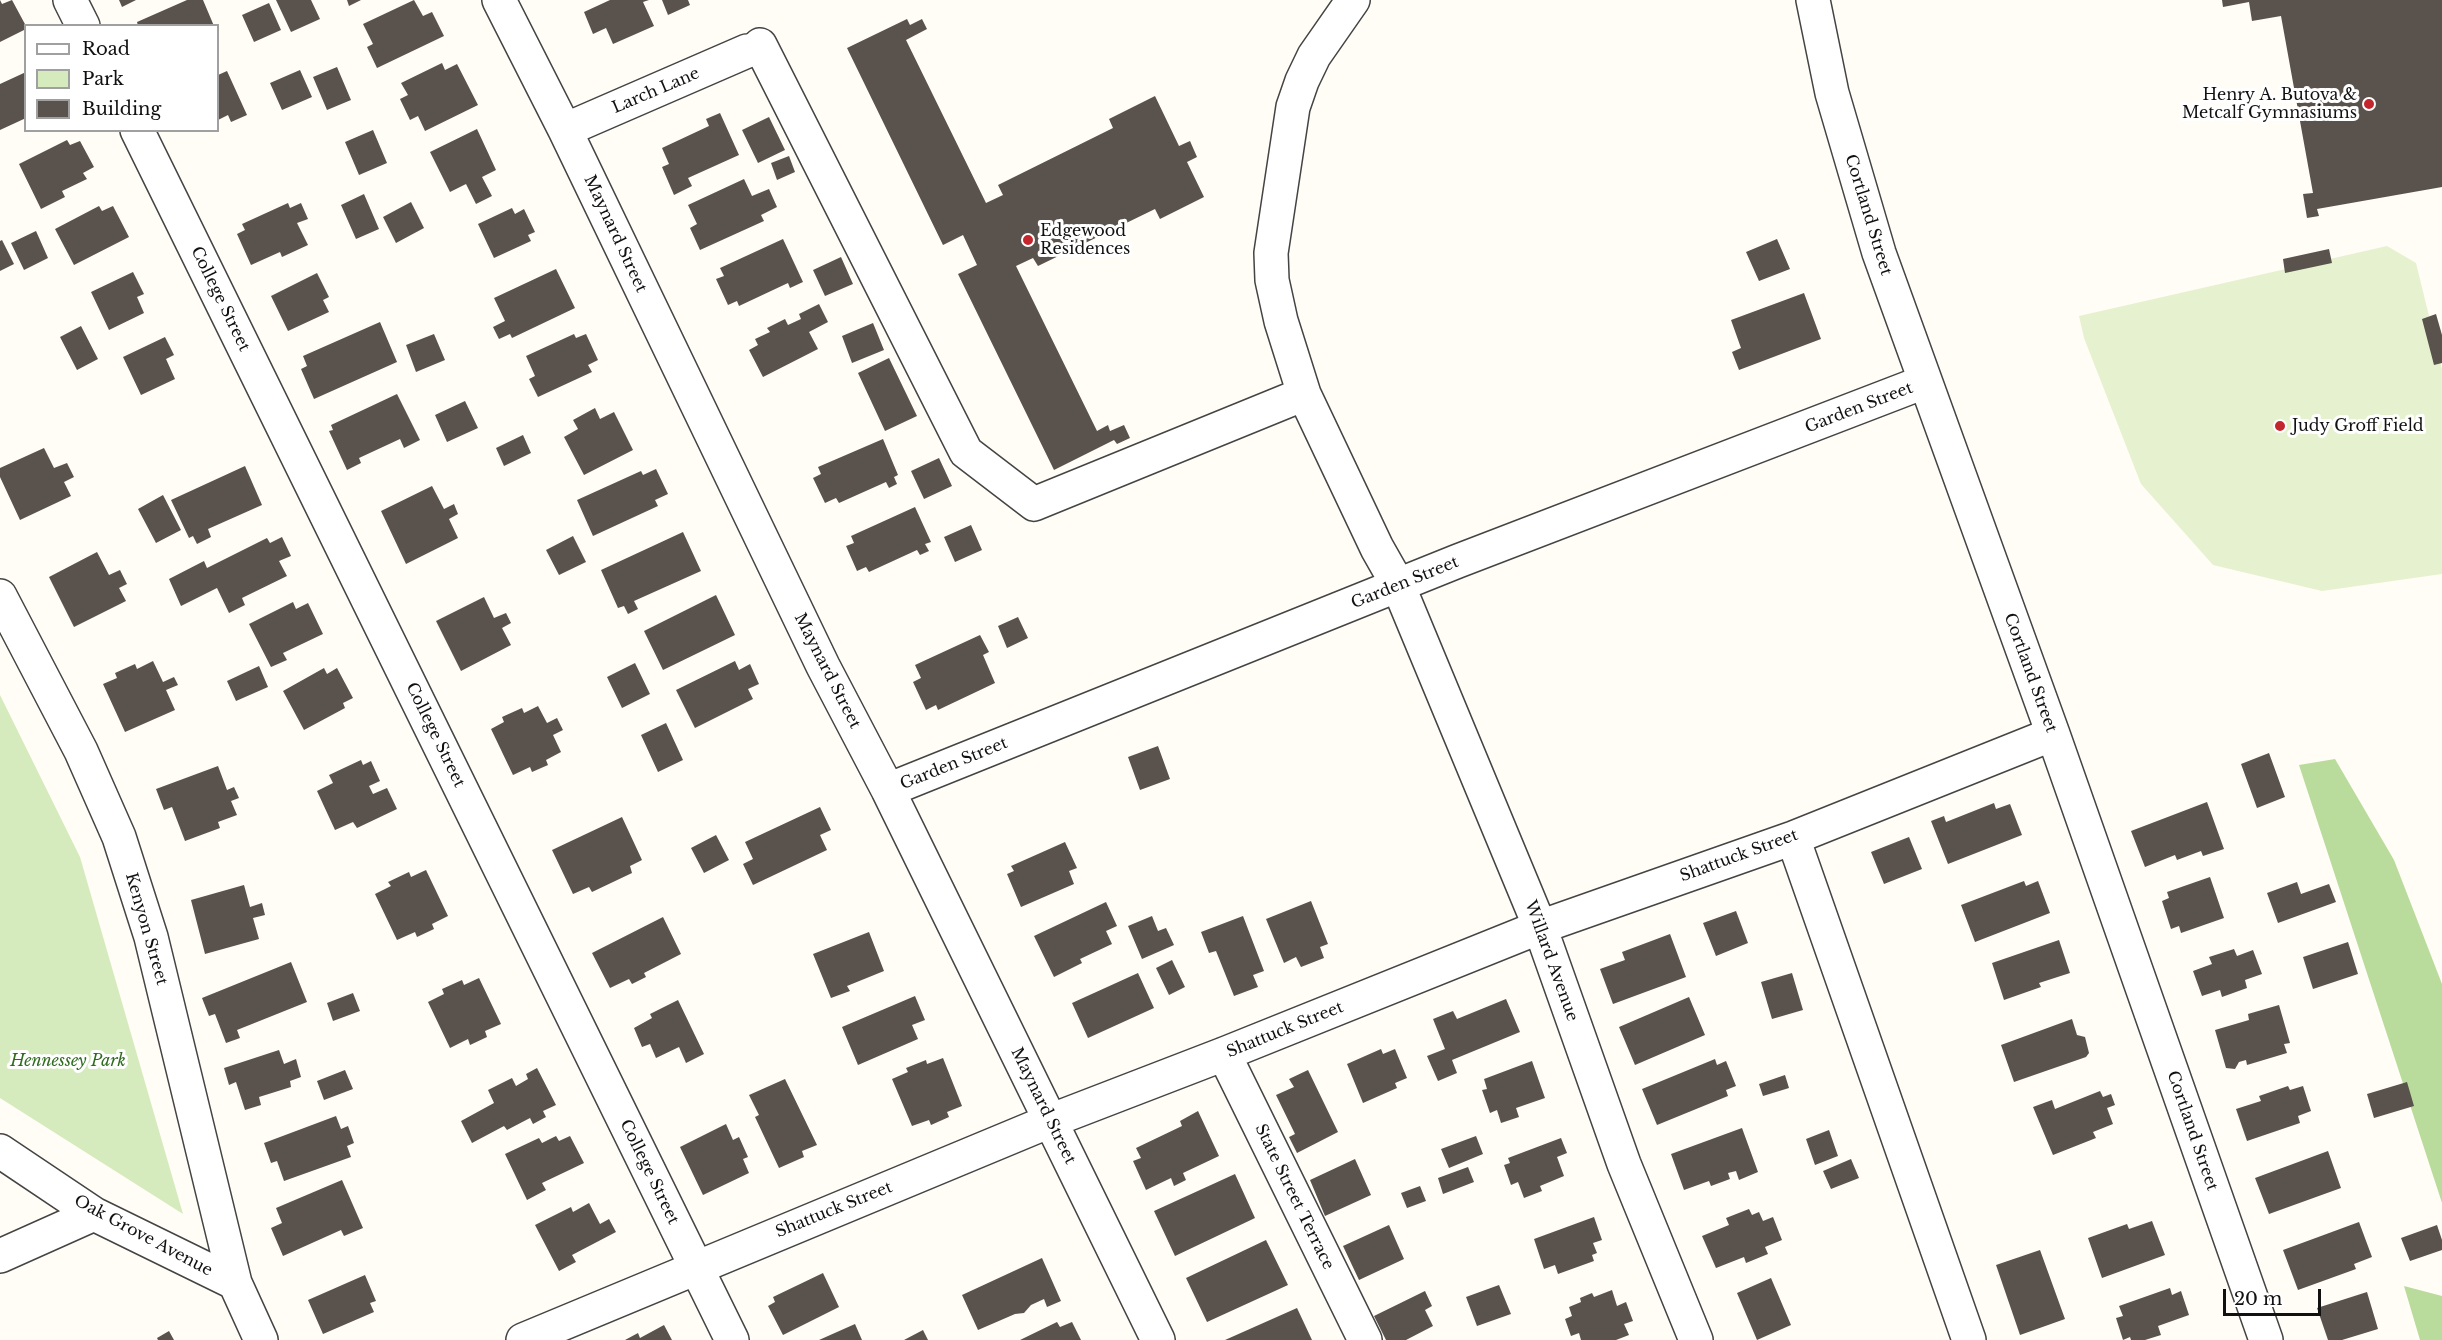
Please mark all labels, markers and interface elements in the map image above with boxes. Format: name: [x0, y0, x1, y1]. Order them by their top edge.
legend: [24, 24, 219, 132]
text: Road: [82, 38, 130, 60]
street label: Larch Lane: [610, 64, 702, 118]
text: Park: [82, 68, 124, 90]
place label: Henry A. Butova & Metcalf Gymnasiums: [2182, 85, 2357, 123]
marker: Henry A. Butova & Metcalf Gymnasiums: [2362, 97, 2376, 111]
text: Building: [82, 98, 161, 120]
street label: Cortland Street: [1840, 152, 1896, 278]
street label: Maynard Street: [579, 172, 651, 296]
place label: Edgewood Residences: [1040, 221, 1130, 259]
marker: Edgewood Residences: [1021, 233, 1035, 247]
street label: College Street: [186, 243, 254, 355]
street label: Garden Street: [1802, 379, 1916, 437]
place label: Judy Groff Field: [2292, 416, 2424, 436]
marker: Judy Groff Field: [2273, 419, 2287, 433]
street label: Garden Street: [1349, 553, 1461, 613]
street label: Maynard Street: [790, 610, 864, 732]
street label: Cortland Street: [2000, 611, 2060, 735]
street label: College Street: [401, 679, 469, 791]
street label: Garden Street: [898, 734, 1010, 794]
street label: Shattuck Street: [1677, 826, 1801, 886]
street label: Kenyon Street: [121, 871, 171, 987]
street label: Willard Avenue: [1520, 898, 1582, 1024]
street label: Shattuck Street: [1224, 998, 1346, 1062]
street label: Maynard Street: [1007, 1045, 1079, 1167]
park label: Hennessey Park: [10, 1051, 126, 1071]
street label: Cortland Street: [2162, 1069, 2222, 1193]
street label: College Street: [615, 1116, 683, 1228]
street label: State Street Terrace: [1250, 1121, 1338, 1273]
street label: Shattuck Street: [773, 1178, 895, 1242]
street label: Oak Grove Avenue: [71, 1191, 215, 1281]
scale bar: [2226, 1277, 2324, 1315]
text: 20 m: [2234, 1288, 2282, 1310]

